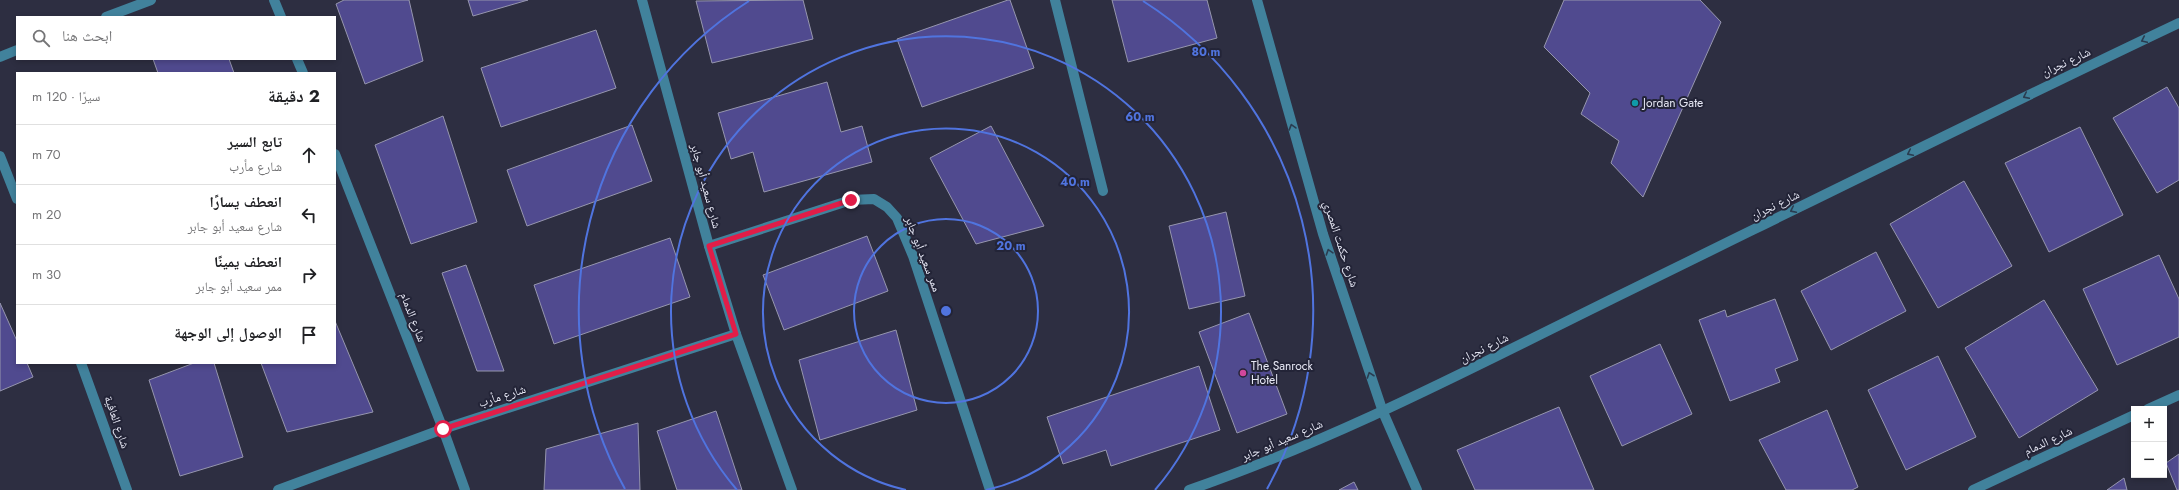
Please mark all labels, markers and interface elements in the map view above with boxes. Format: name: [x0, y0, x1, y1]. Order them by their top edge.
search box: [16, 16, 336, 60]
text: ابحث هنا: [62, 25, 112, 47]
icon: search: [30, 27, 52, 49]
one-way arrow: [2140, 35, 2148, 43]
text: 80 m: [1192, 43, 1221, 61]
street label: شارع نجران: [2038, 43, 2094, 81]
text: 2 دقيقة: [268, 84, 320, 108]
text: سيرًا · 120 m: [32, 87, 100, 106]
one-way arrow: [2023, 91, 2031, 98]
place label: Jordan Gate: [1641, 94, 1703, 112]
marker: Jordan Gate: [1630, 98, 1640, 108]
text: 60 m: [1125, 108, 1155, 126]
one-way arrow: [1288, 124, 1296, 130]
text: تابع السير: [227, 131, 282, 153]
street label: شارع سعيد أبو جابر: [686, 141, 726, 230]
icon: ahead: [298, 144, 320, 166]
text: 70 m: [32, 145, 61, 164]
one-way arrow: [1907, 148, 1914, 156]
text: شارع مأرب: [229, 157, 282, 176]
text: 40 m: [1060, 173, 1090, 191]
street label: شارع نجران: [1747, 185, 1803, 225]
text: انعطف يسارًا: [209, 191, 282, 213]
route end: [842, 191, 860, 209]
street label: شارع حكمت المصري: [1318, 198, 1363, 290]
icon: left: [298, 204, 320, 226]
text: 20 m: [32, 205, 61, 224]
one-way arrow: [1790, 205, 1797, 213]
street label: ممر سعيد أبو جابر: [900, 213, 946, 294]
text: شارع سعيد أبو جابر: [188, 217, 282, 236]
text: 20 m: [996, 237, 1026, 255]
one-way arrow: [1325, 248, 1334, 255]
text: انعطف يمينًا: [214, 251, 282, 273]
icon: right: [298, 264, 320, 286]
text: 30 m: [32, 265, 61, 284]
text: ممر سعيد أبو جابر: [196, 277, 282, 296]
street label: شارع الدمام: [395, 290, 431, 345]
centre of rings: [939, 304, 953, 318]
text: الوصول إلى الوجهة: [174, 322, 282, 344]
icon: arrive: [298, 324, 320, 346]
street label: شارع نجران: [1456, 328, 1512, 368]
place label: The Sanrock Hotel: [1251, 357, 1314, 389]
marker: The Sanrock Hotel: [1238, 368, 1248, 378]
one-way arrow: [1367, 371, 1375, 378]
street label: شارع مأرب: [476, 380, 528, 412]
street label: شارع العافية: [100, 393, 134, 451]
map controls: [2131, 406, 2167, 478]
button: +: [2131, 406, 2167, 442]
street label: شارع سعيد أبو جابر: [1237, 415, 1326, 466]
route start: [434, 420, 452, 438]
street label: شارع الدمام: [2021, 422, 2075, 460]
button: −: [2131, 442, 2167, 478]

